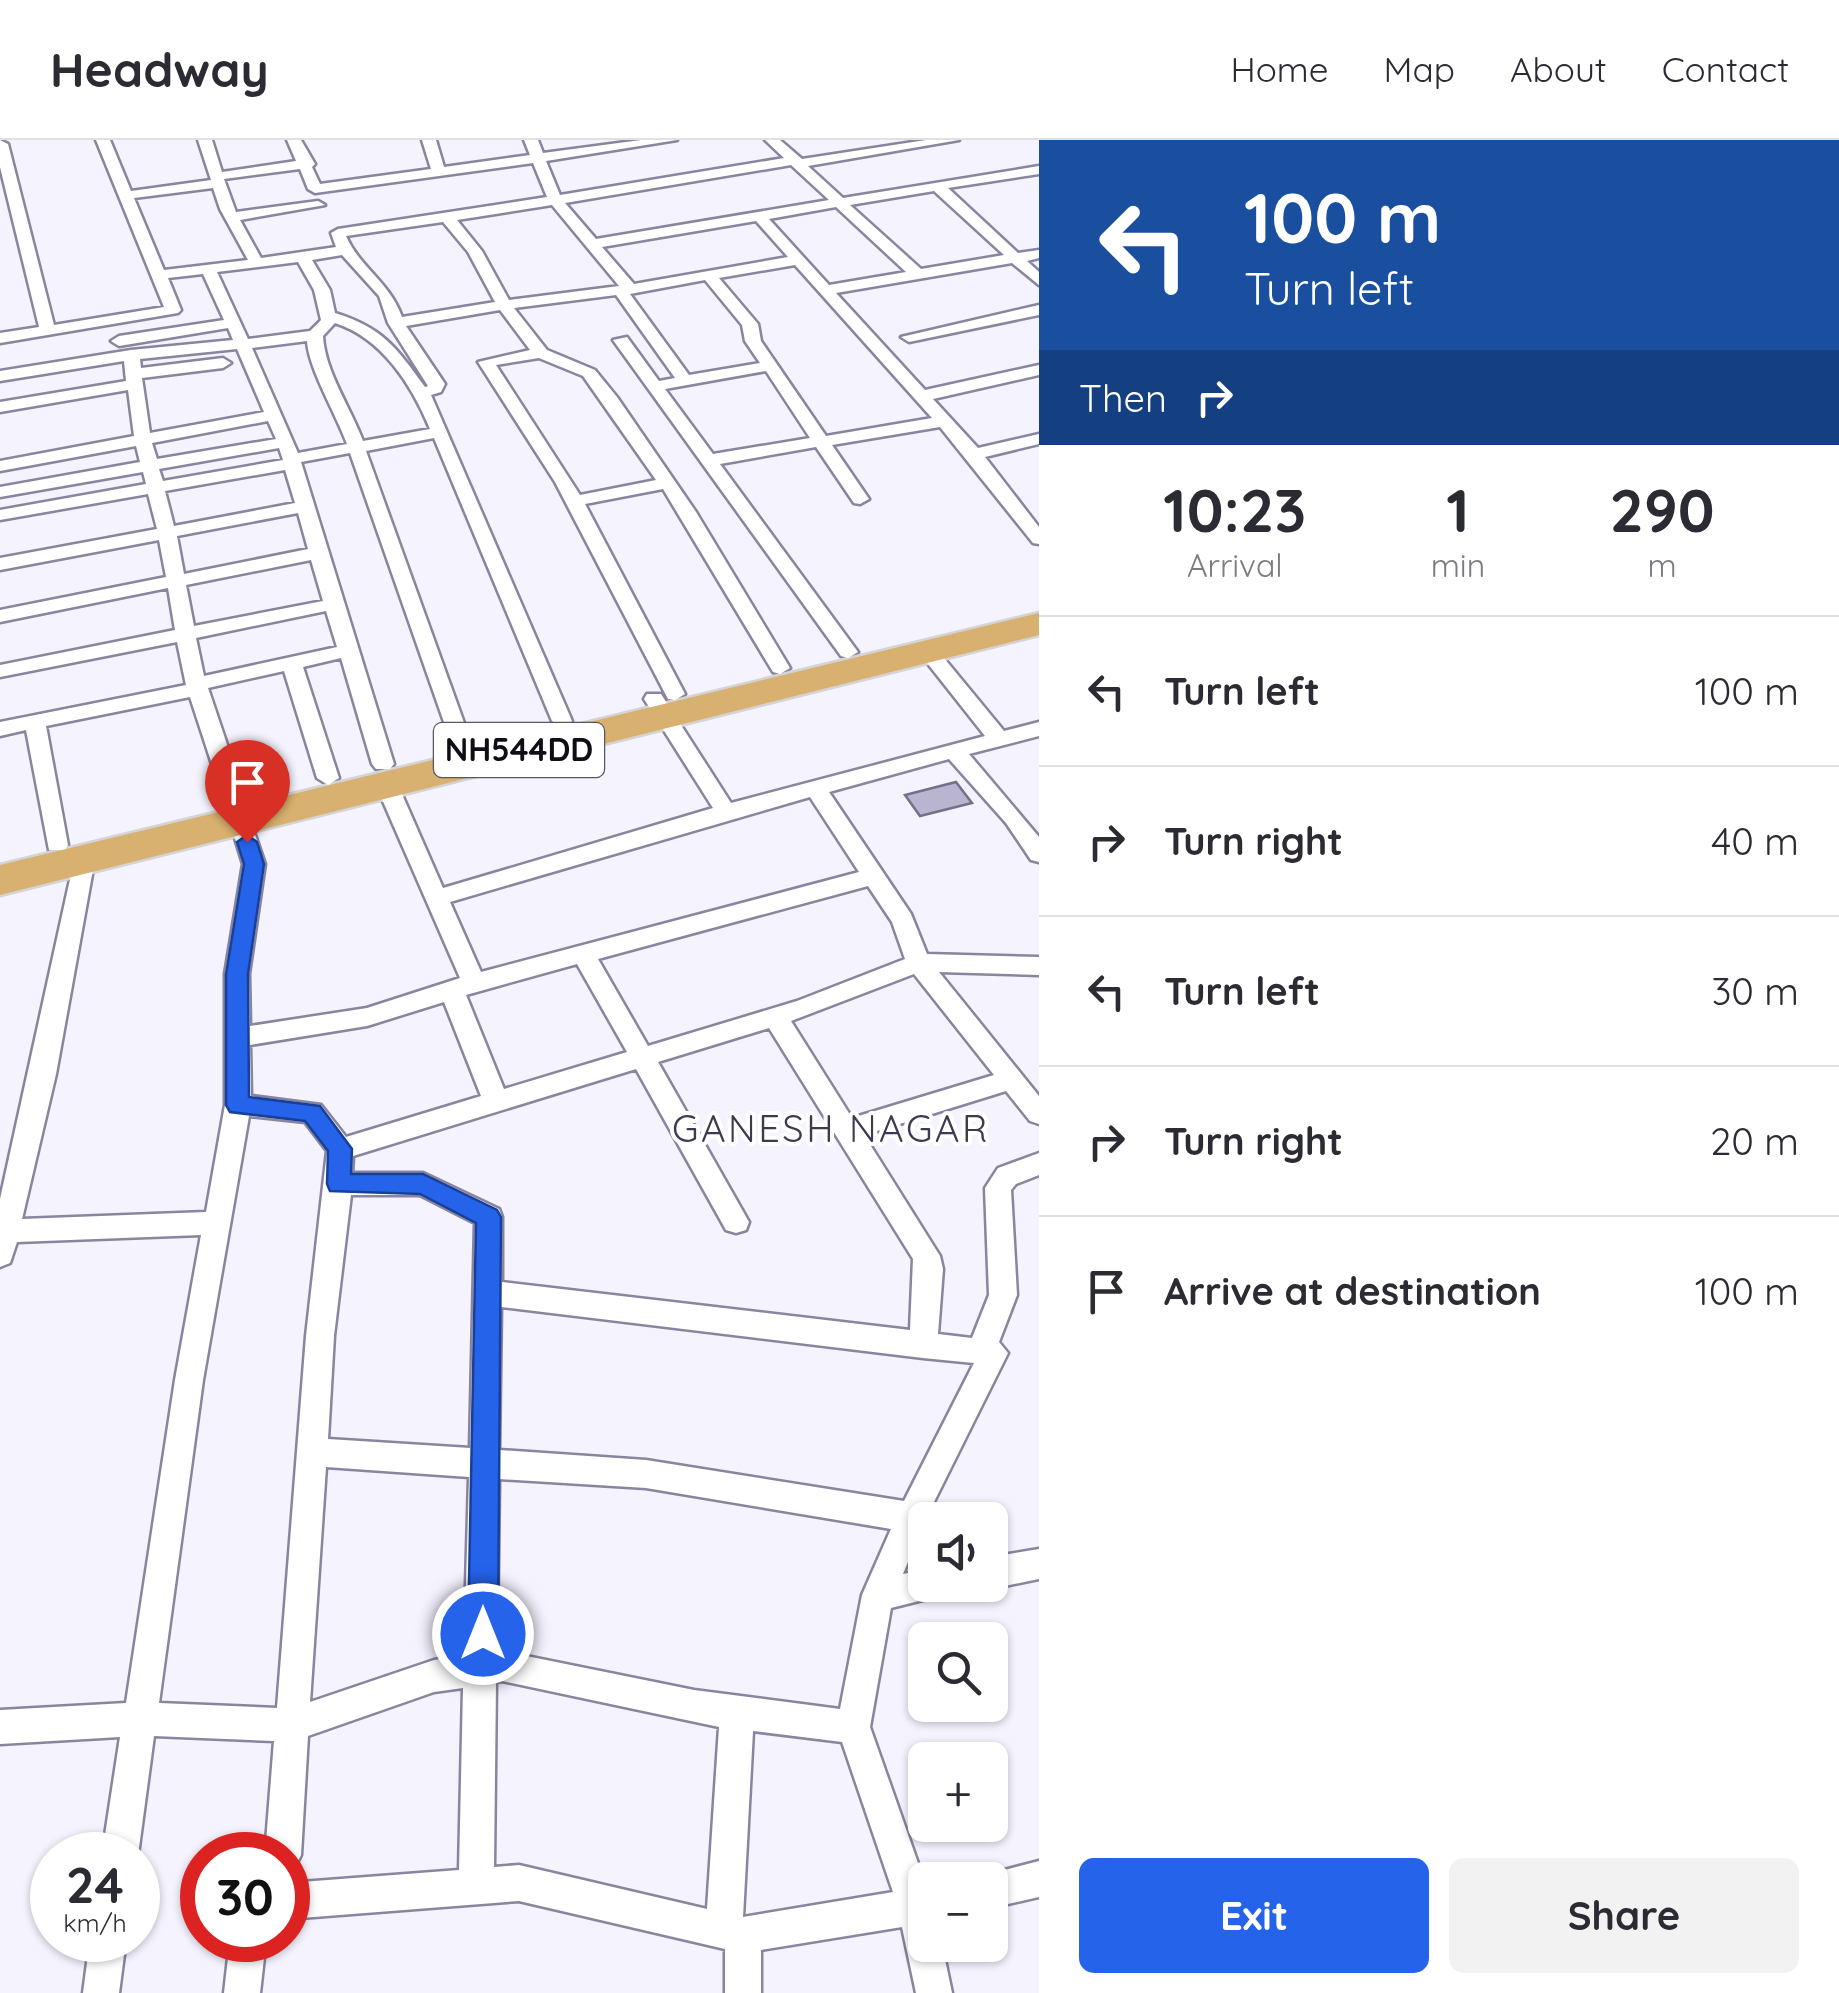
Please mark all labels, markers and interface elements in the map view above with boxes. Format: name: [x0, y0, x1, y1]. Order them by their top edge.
text: Headway: [50, 39, 269, 99]
text: Home: [1231, 47, 1329, 91]
text: Map: [1384, 47, 1455, 91]
text: About: [1510, 47, 1607, 91]
text: Contact: [1662, 47, 1789, 91]
text: 100 m: [1244, 173, 1441, 261]
icon: left: [1079, 180, 1209, 310]
text: Turn left: [1244, 260, 1414, 316]
icon: right: [1187, 370, 1242, 425]
text: Then: [1079, 374, 1167, 422]
text: 10:23: [1163, 472, 1306, 547]
text: 1: [1446, 472, 1470, 547]
text: 290: [1610, 472, 1715, 547]
text: Arrival: [1187, 545, 1283, 585]
text: min: [1431, 545, 1485, 585]
text: m: [1647, 545, 1677, 585]
icon: left: [1079, 664, 1134, 719]
text: Turn left: [1164, 667, 1320, 715]
text: 100 m: [1695, 667, 1799, 715]
road number: NH544DD: [434, 723, 604, 777]
pin: [205, 740, 290, 843]
icon: arrive: [220, 755, 275, 810]
icon: right: [1079, 814, 1134, 869]
text: Turn right: [1164, 817, 1343, 865]
text: 40 m: [1711, 817, 1799, 865]
icon: left: [1079, 964, 1134, 1019]
text: Turn left: [1164, 967, 1320, 1015]
text: 30 m: [1711, 967, 1799, 1015]
district label: GANESH NAGAR: [672, 1104, 990, 1152]
icon: right: [1079, 1114, 1134, 1169]
text: Turn right: [1164, 1117, 1343, 1165]
text: 20 m: [1710, 1117, 1799, 1165]
icon: arrive: [1079, 1264, 1134, 1319]
text: Arrive at destination: [1164, 1267, 1541, 1315]
text: 100 m: [1695, 1267, 1799, 1315]
map controls: [908, 1502, 1008, 1962]
button: sound: [908, 1502, 1008, 1602]
position arrow: [431, 1582, 535, 1686]
button: search: [908, 1622, 1008, 1722]
button: +: [908, 1742, 1008, 1842]
speed limit sign: 30: [180, 1832, 310, 1962]
text: 24: [66, 1853, 124, 1916]
button: Exit: [1079, 1858, 1429, 1973]
button: Share: [1449, 1858, 1799, 1973]
button: −: [908, 1862, 1008, 1962]
text: km/h: [63, 1907, 127, 1938]

